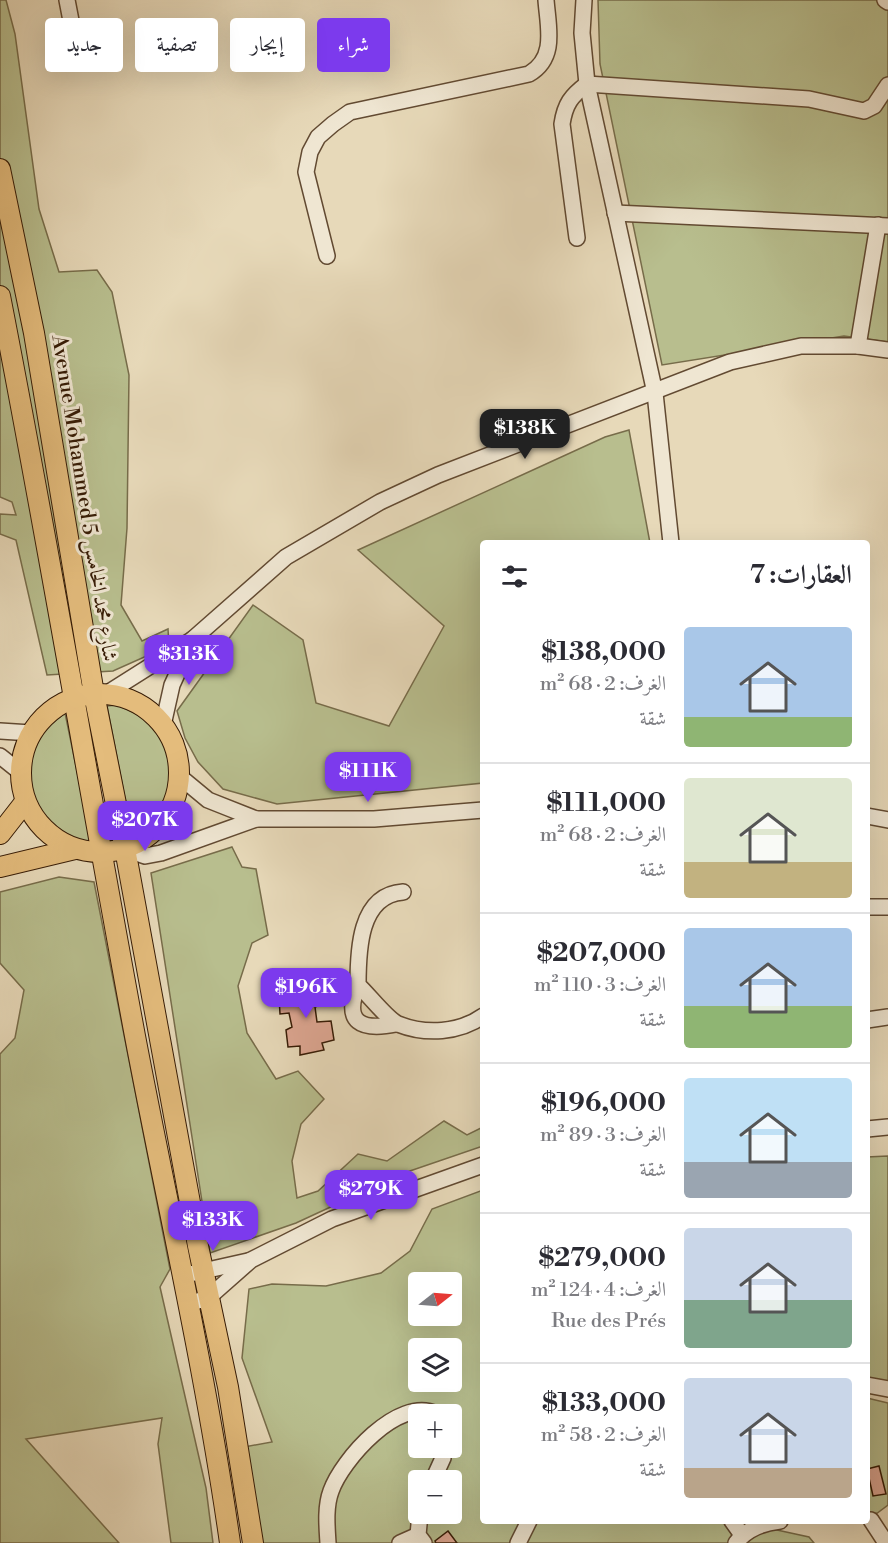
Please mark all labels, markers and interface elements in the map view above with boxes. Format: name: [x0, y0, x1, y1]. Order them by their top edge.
chip: جديد: [45, 18, 123, 72]
chip: تصفية: [135, 18, 218, 72]
chip: إيجار: [230, 18, 305, 72]
chip: شراء: [317, 18, 390, 72]
street label: Avenue Mohammed 5 شارع محمد الخامس: [41, 332, 123, 664]
pin: $138K: [483, 409, 567, 460]
text: $138K: [494, 416, 556, 441]
text: العقارات: 7: [750, 559, 852, 591]
icon: filters: [498, 560, 531, 593]
pin: $313K: [147, 635, 231, 686]
text: $138,000: [541, 636, 666, 668]
text: $313K: [158, 642, 220, 667]
icon: home: [732, 651, 804, 723]
text: الغرف: 2 · 68 m²: [540, 672, 666, 697]
text: شقة: [640, 707, 666, 732]
pin: $111K: [326, 752, 410, 803]
text: $111K: [339, 759, 397, 784]
text: $111,000: [546, 787, 666, 819]
pin: $207K: [103, 801, 187, 852]
icon: home: [732, 802, 804, 874]
text: $207K: [112, 808, 178, 833]
text: الغرف: 2 · 68 m²: [540, 823, 666, 848]
text: شقة: [640, 858, 666, 883]
text: $207,000: [537, 937, 666, 969]
icon: home: [732, 952, 804, 1024]
pin: $196K: [264, 968, 348, 1019]
text: الغرف: 3 · 110 m²: [534, 973, 666, 998]
text: $196K: [275, 975, 337, 1000]
text: شقة: [640, 1008, 666, 1033]
text: $196,000: [541, 1087, 666, 1119]
icon: home: [732, 1102, 804, 1174]
text: الغرف: 3 · 89 m²: [540, 1123, 666, 1148]
text: شقة: [640, 1158, 666, 1183]
pin: $279K: [329, 1170, 413, 1221]
text: $279K: [339, 1177, 403, 1202]
pin: $133K: [171, 1201, 255, 1252]
text: $133K: [182, 1208, 244, 1233]
text: $279,000: [538, 1242, 666, 1274]
icon: home: [732, 1252, 804, 1324]
north arrow: [408, 1272, 462, 1326]
map controls: [408, 1272, 462, 1524]
text: الغرف: 4 · 124 m²: [531, 1278, 666, 1303]
text: Rue des Prés: [551, 1309, 666, 1334]
button: layers: [408, 1338, 462, 1392]
text: $133,000: [542, 1387, 666, 1419]
icon: home: [732, 1402, 804, 1474]
button: +: [408, 1404, 462, 1458]
text: الغرف: 2 · 58 m²: [541, 1423, 666, 1448]
text: شقة: [640, 1458, 666, 1483]
button: −: [408, 1470, 462, 1524]

